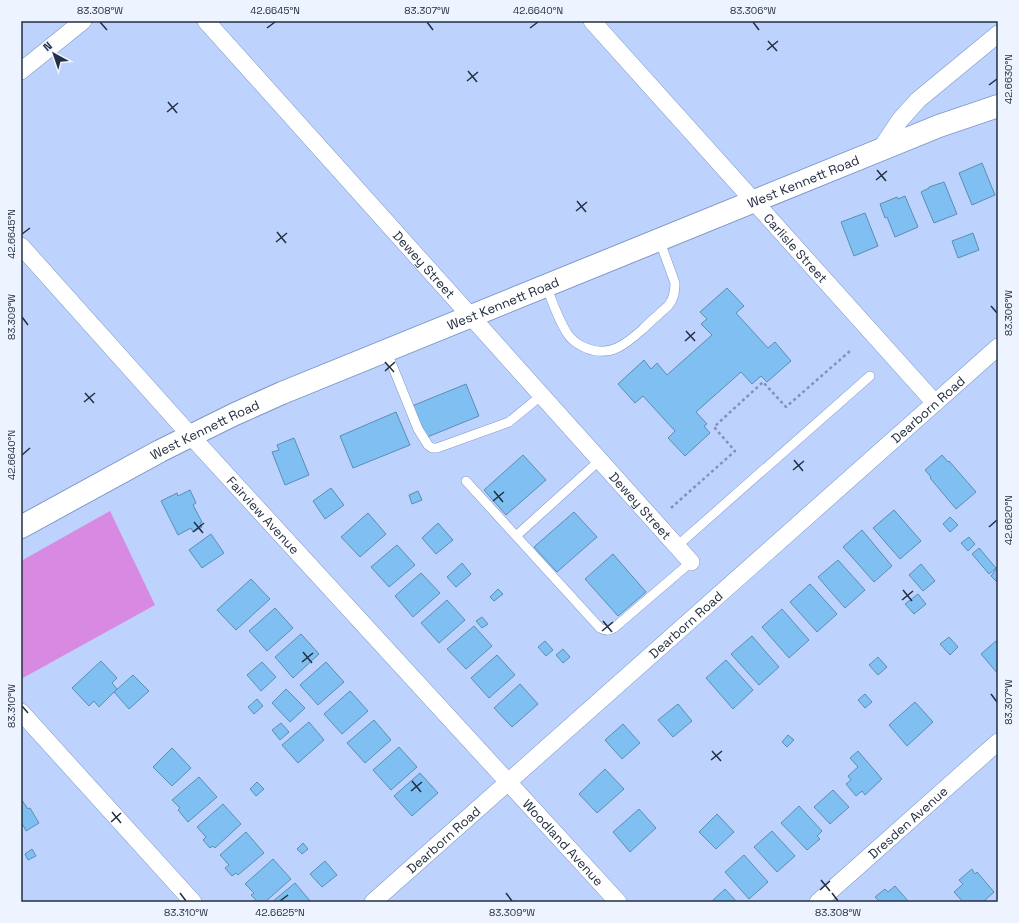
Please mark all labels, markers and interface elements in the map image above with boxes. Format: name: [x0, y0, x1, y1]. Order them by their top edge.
text: 83.308°W: [77, 4, 123, 17]
text: 42.6645°N: [250, 4, 300, 17]
text: 83.307°W: [404, 4, 450, 17]
text: 42.6640°N: [513, 4, 563, 17]
text: 83.306°W: [730, 4, 776, 17]
north arrow: [34, 34, 74, 74]
text: N: [40, 39, 55, 54]
text: 42.6630°N: [1002, 54, 1015, 104]
street label: West Kennett Road: [745, 151, 862, 212]
text: 42.6645°N: [5, 209, 18, 259]
street label: Carlisle Street: [760, 210, 831, 287]
street label: Dewey Street: [389, 227, 459, 302]
street label: West Kennett Road: [445, 273, 562, 334]
text: 83.306°W: [1002, 290, 1015, 336]
text: 83.309°W: [5, 294, 18, 340]
street label: Dearborn Road: [888, 372, 969, 447]
street label: West Kennett Road: [147, 396, 262, 464]
text: 42.6640°N: [5, 430, 18, 480]
street label: Dewey Street: [605, 469, 675, 544]
street label: Fairview Avenue: [223, 473, 303, 558]
text: 42.6620°N: [1002, 495, 1015, 545]
street label: Dearborn Road: [645, 587, 726, 662]
text: 83.307°W: [1002, 679, 1015, 725]
text: 83.310°W: [5, 684, 18, 728]
street label: Dresden Avenue: [865, 783, 951, 863]
street label: Woodland Avenue: [519, 796, 607, 890]
street label: Dearborn Road: [403, 803, 484, 877]
text: 83.310°W: [164, 906, 208, 919]
text: 42.6625°N: [255, 906, 305, 919]
text: 83.309°W: [489, 906, 535, 919]
text: 83.308°W: [815, 906, 861, 919]

